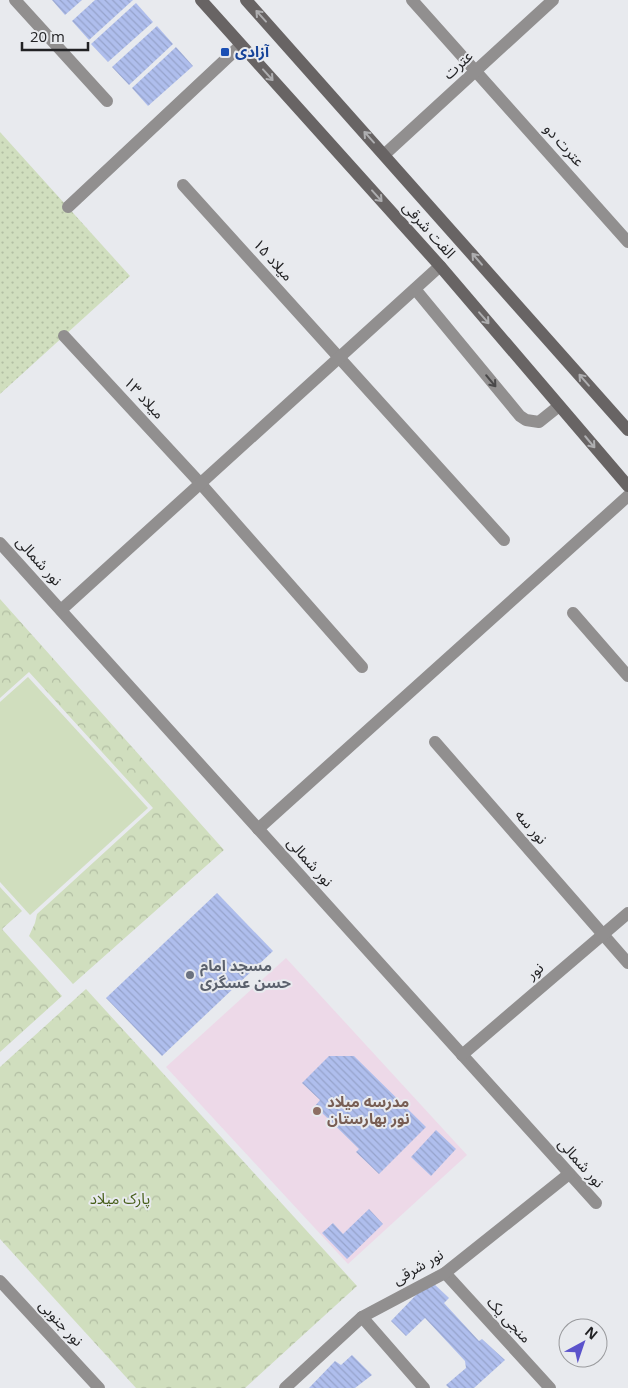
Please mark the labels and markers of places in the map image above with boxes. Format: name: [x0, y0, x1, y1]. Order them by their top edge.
place label: آزادی: [235, 41, 270, 61]
marker: آزادی: [219, 46, 231, 58]
place label: مسجد امام حسن عسگری: [200, 955, 292, 992]
marker: مسجد امام حسن عسگری: [184, 969, 196, 981]
place label: مدرسه میلاد نور بهارستان: [327, 1091, 410, 1128]
marker: مدرسه میلاد نور بهارستان: [311, 1105, 323, 1117]

